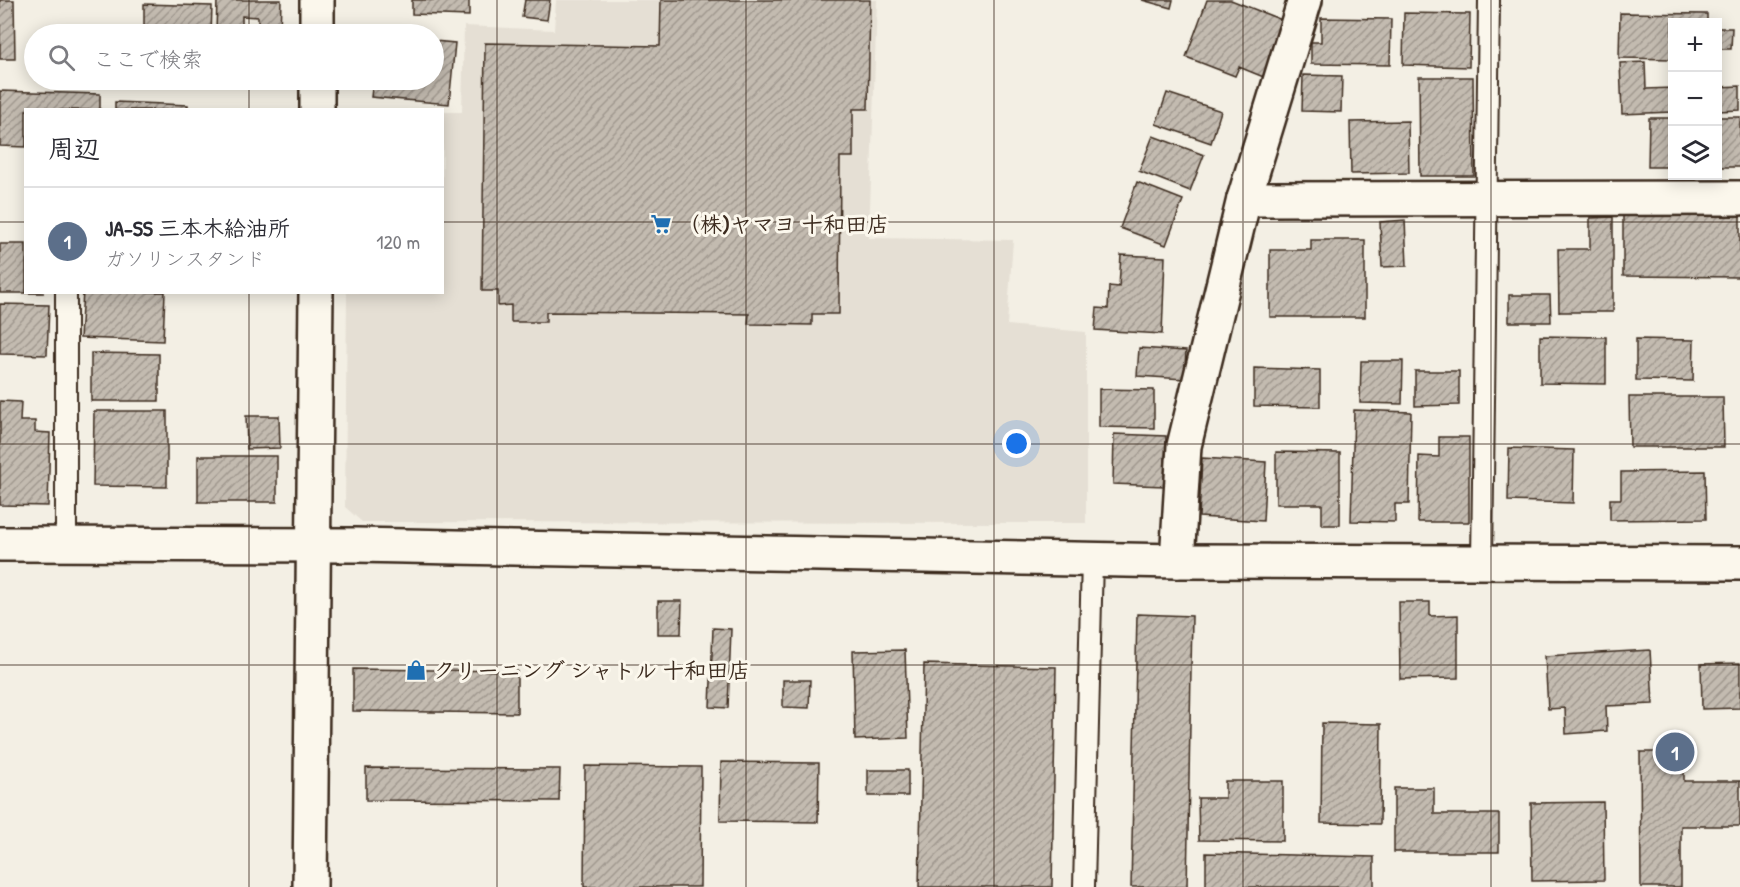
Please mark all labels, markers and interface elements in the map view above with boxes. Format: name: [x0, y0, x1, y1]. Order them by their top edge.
map controls: [1668, 18, 1722, 180]
button: +: [1668, 18, 1722, 72]
search box: [24, 24, 444, 90]
icon: search: [45, 41, 78, 74]
text: ここで検索: [93, 44, 203, 74]
button: −: [1668, 72, 1722, 126]
button: layers: [1668, 126, 1722, 180]
text: 周辺: [48, 131, 100, 166]
place label: （株)ヤマヨ 十和田店: [678, 209, 889, 239]
supermarket icon: （株)ヤマヨ 十和田店: [649, 212, 673, 236]
text: JA-SS 三本木給油所: [105, 213, 290, 243]
text: 1: [64, 228, 71, 255]
text: 120 m: [376, 228, 420, 255]
text: ガソリンスタンド: [105, 245, 265, 272]
your location: [1002, 429, 1031, 458]
place label: クリーニング シャトル 十和田店: [433, 655, 750, 685]
shop icon: クリーニング シャトル 十和田店: [404, 658, 428, 682]
pin: 1: [1656, 730, 1694, 774]

